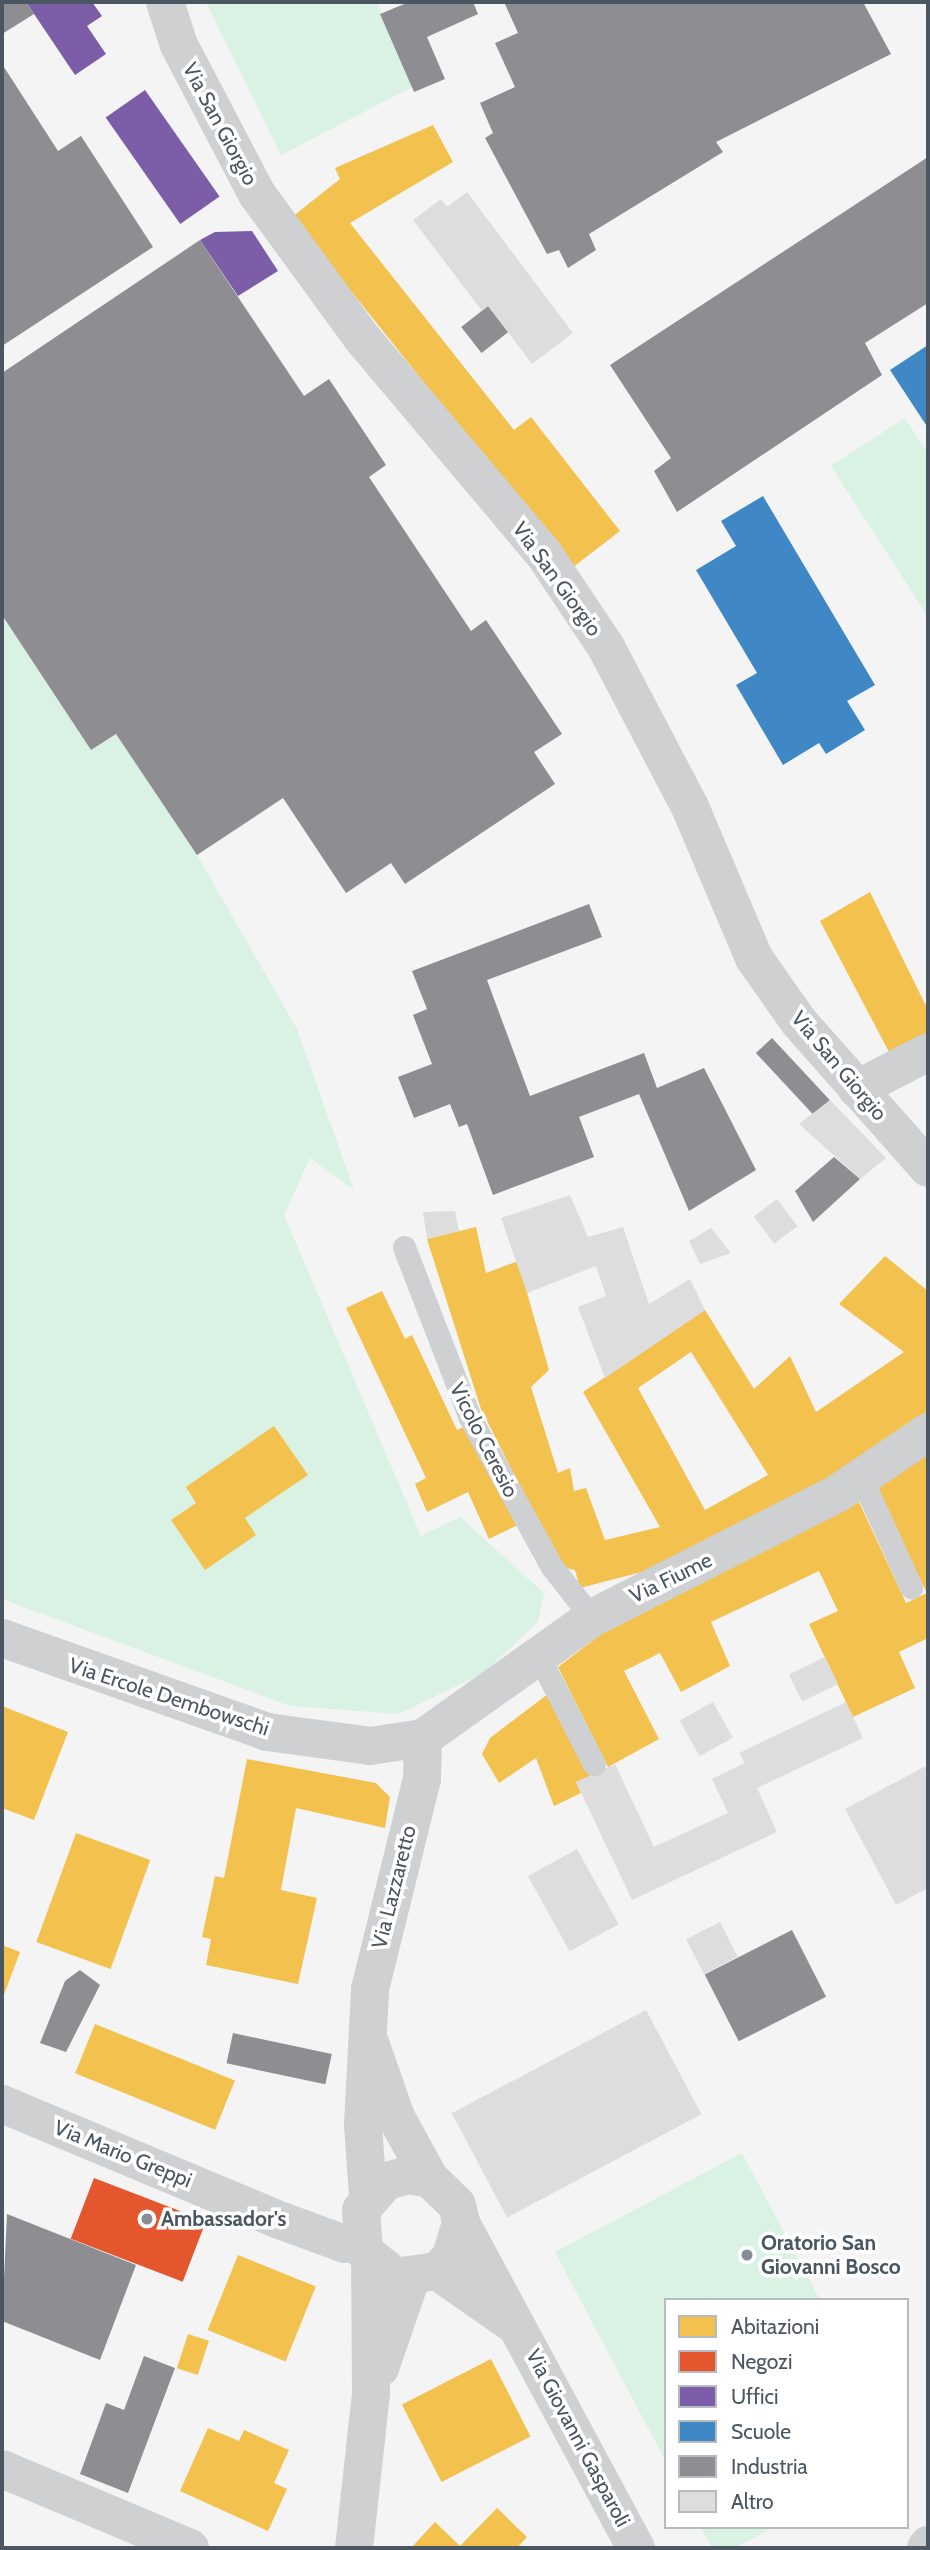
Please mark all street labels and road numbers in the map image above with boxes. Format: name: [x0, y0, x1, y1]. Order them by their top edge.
street label: Via San Giorgio: [177, 58, 263, 190]
street label: Via San Giorgio: [507, 517, 607, 641]
street label: Via San Giorgio: [786, 1006, 892, 1126]
street label: Vicolo Ceresio: [444, 1378, 524, 1502]
street label: Via Fiume: [626, 1547, 716, 1609]
street label: Via Ercole Dembowschi: [66, 1653, 272, 1741]
street label: Via Lazzaretto: [367, 1823, 421, 1951]
street label: Via Mario Greppi: [50, 2115, 196, 2193]
street label: Via Giovanni Gasparoli: [520, 2345, 636, 2531]

